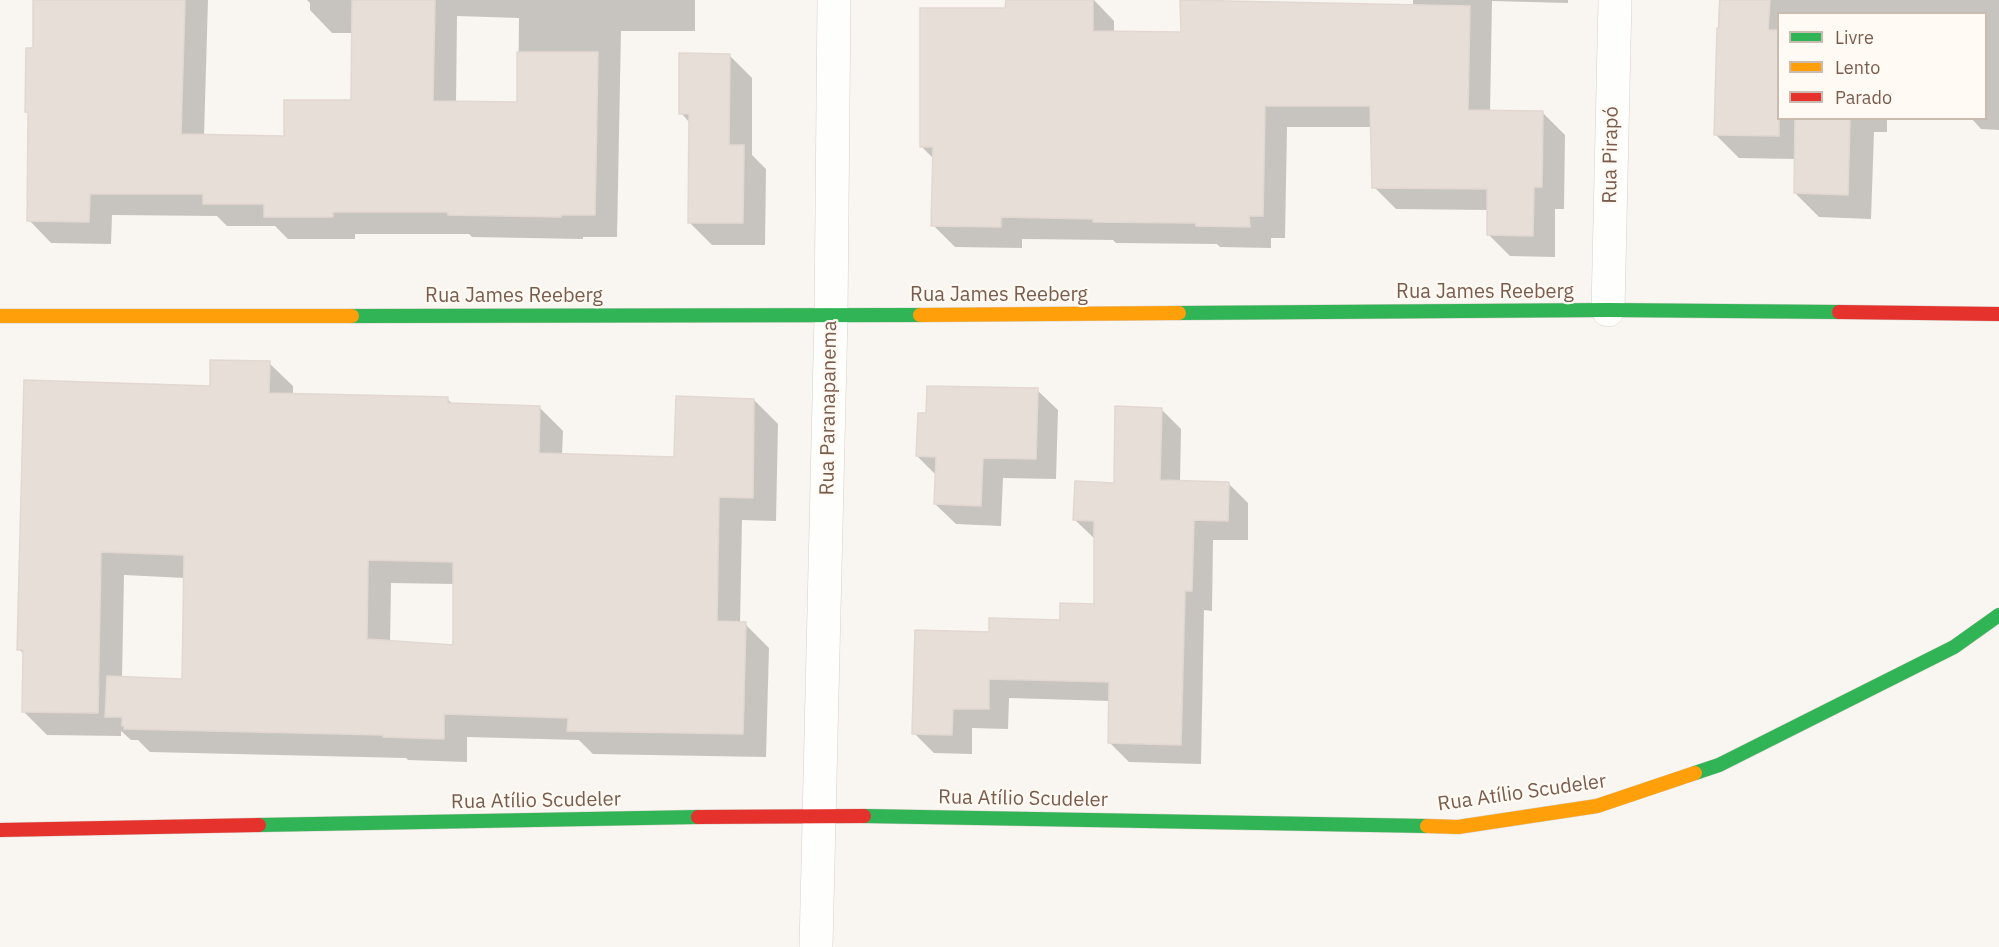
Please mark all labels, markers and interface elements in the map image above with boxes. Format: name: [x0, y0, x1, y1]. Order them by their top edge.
legend: [1777, 12, 1987, 120]
text: Livre: [1835, 26, 1874, 49]
text: Lento: [1835, 56, 1880, 79]
text: Parado: [1835, 86, 1892, 109]
street label: Rua Pirapó: [1598, 106, 1624, 204]
street label: Rua James Reeberg: [1396, 280, 1574, 304]
street label: Rua James Reeberg: [910, 283, 1088, 307]
street label: Rua James Reeberg: [425, 284, 603, 308]
street label: Rua Paranapanema: [815, 320, 843, 496]
street label: Rua Atílio Scudeler: [1436, 769, 1608, 817]
street label: Rua Atílio Scudeler: [938, 786, 1108, 812]
street label: Rua Atílio Scudeler: [451, 788, 621, 814]

